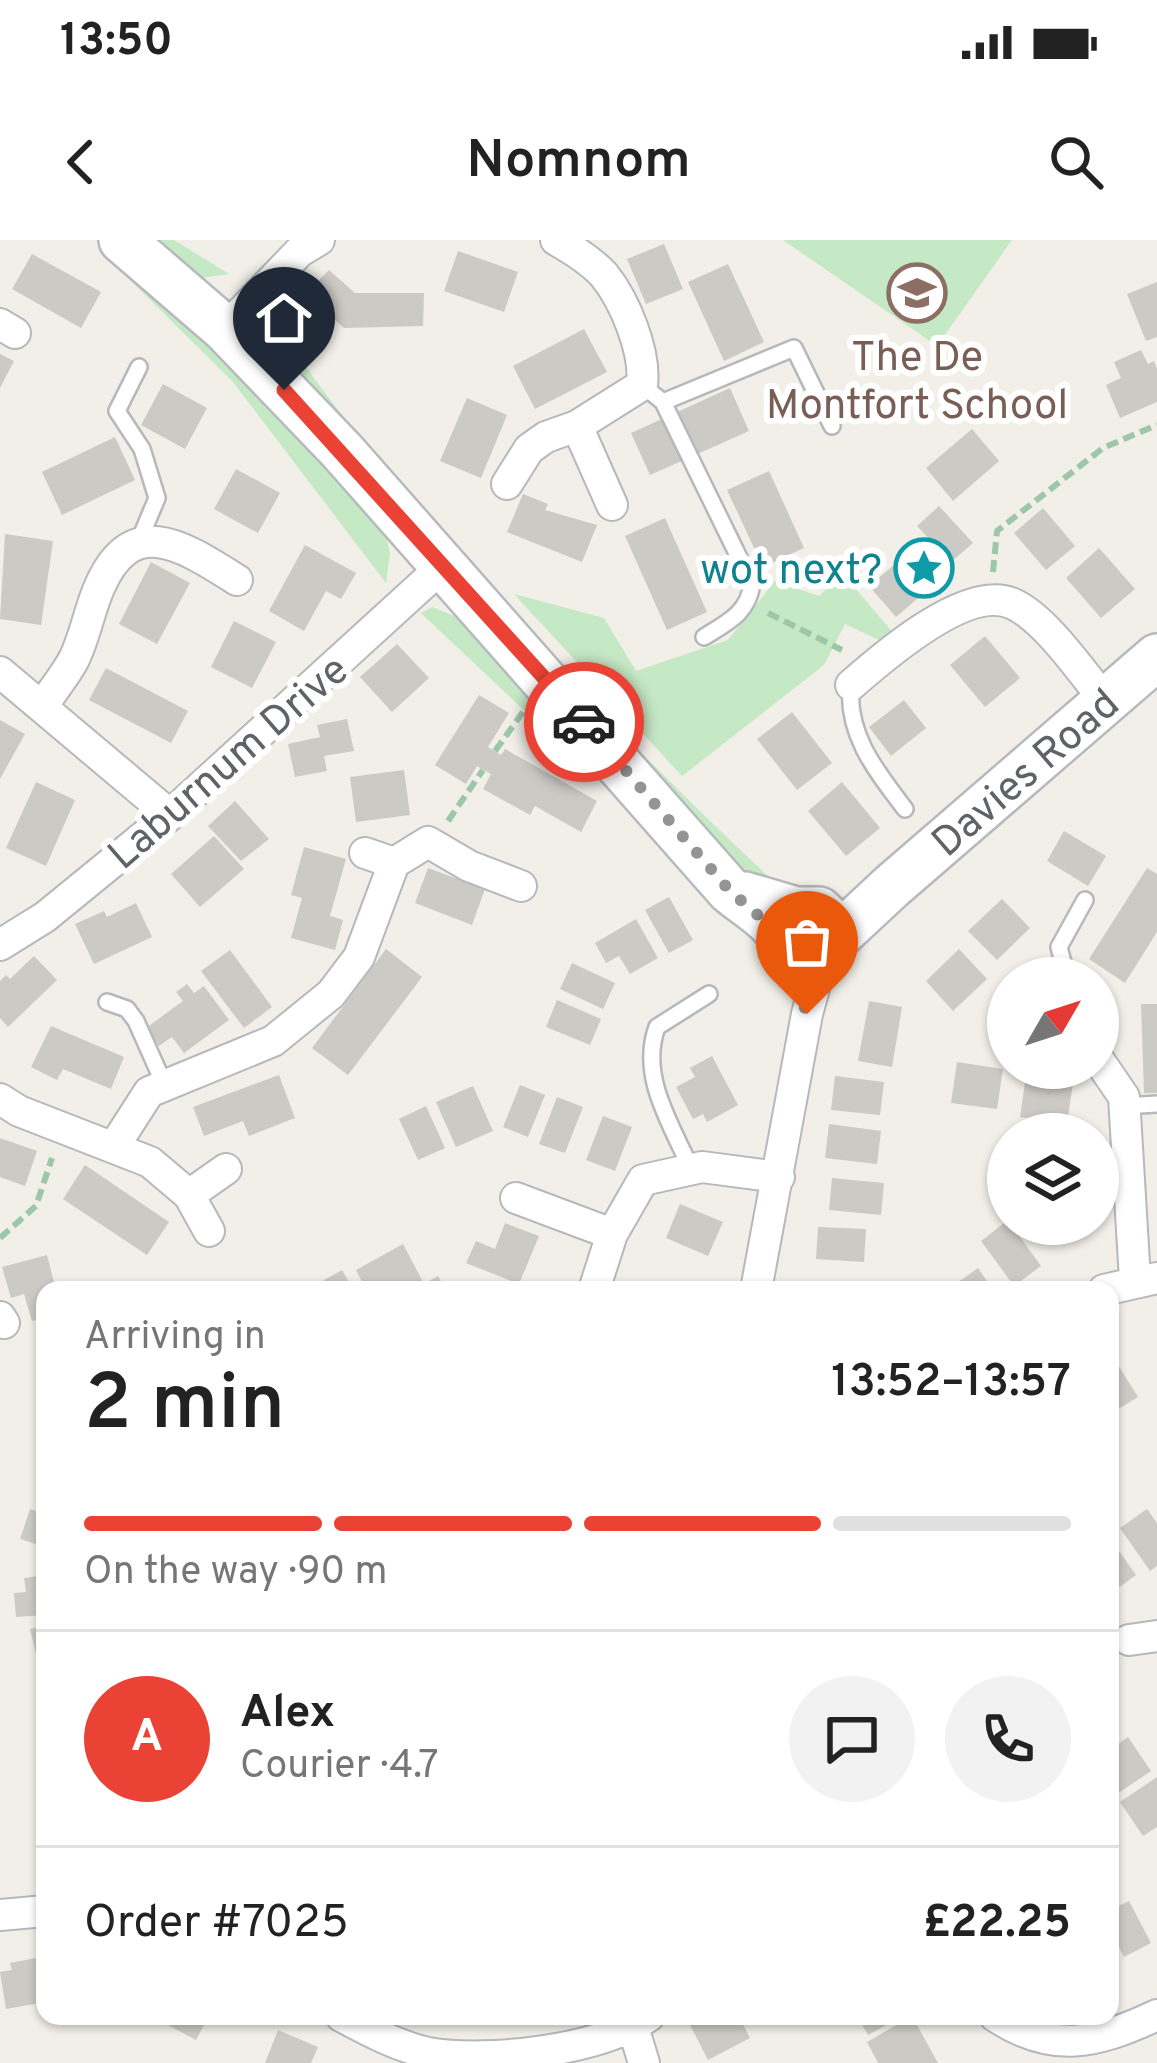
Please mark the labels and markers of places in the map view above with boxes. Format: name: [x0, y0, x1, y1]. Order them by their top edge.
school or university icon: The De Montfort School: [886, 262, 948, 324]
pin: [233, 267, 335, 390]
place label: The De Montfort School: [766, 333, 1068, 434]
place icon: wot next?: [893, 537, 955, 599]
place label: wot next?: [700, 546, 882, 599]
pin: [756, 891, 858, 1014]

